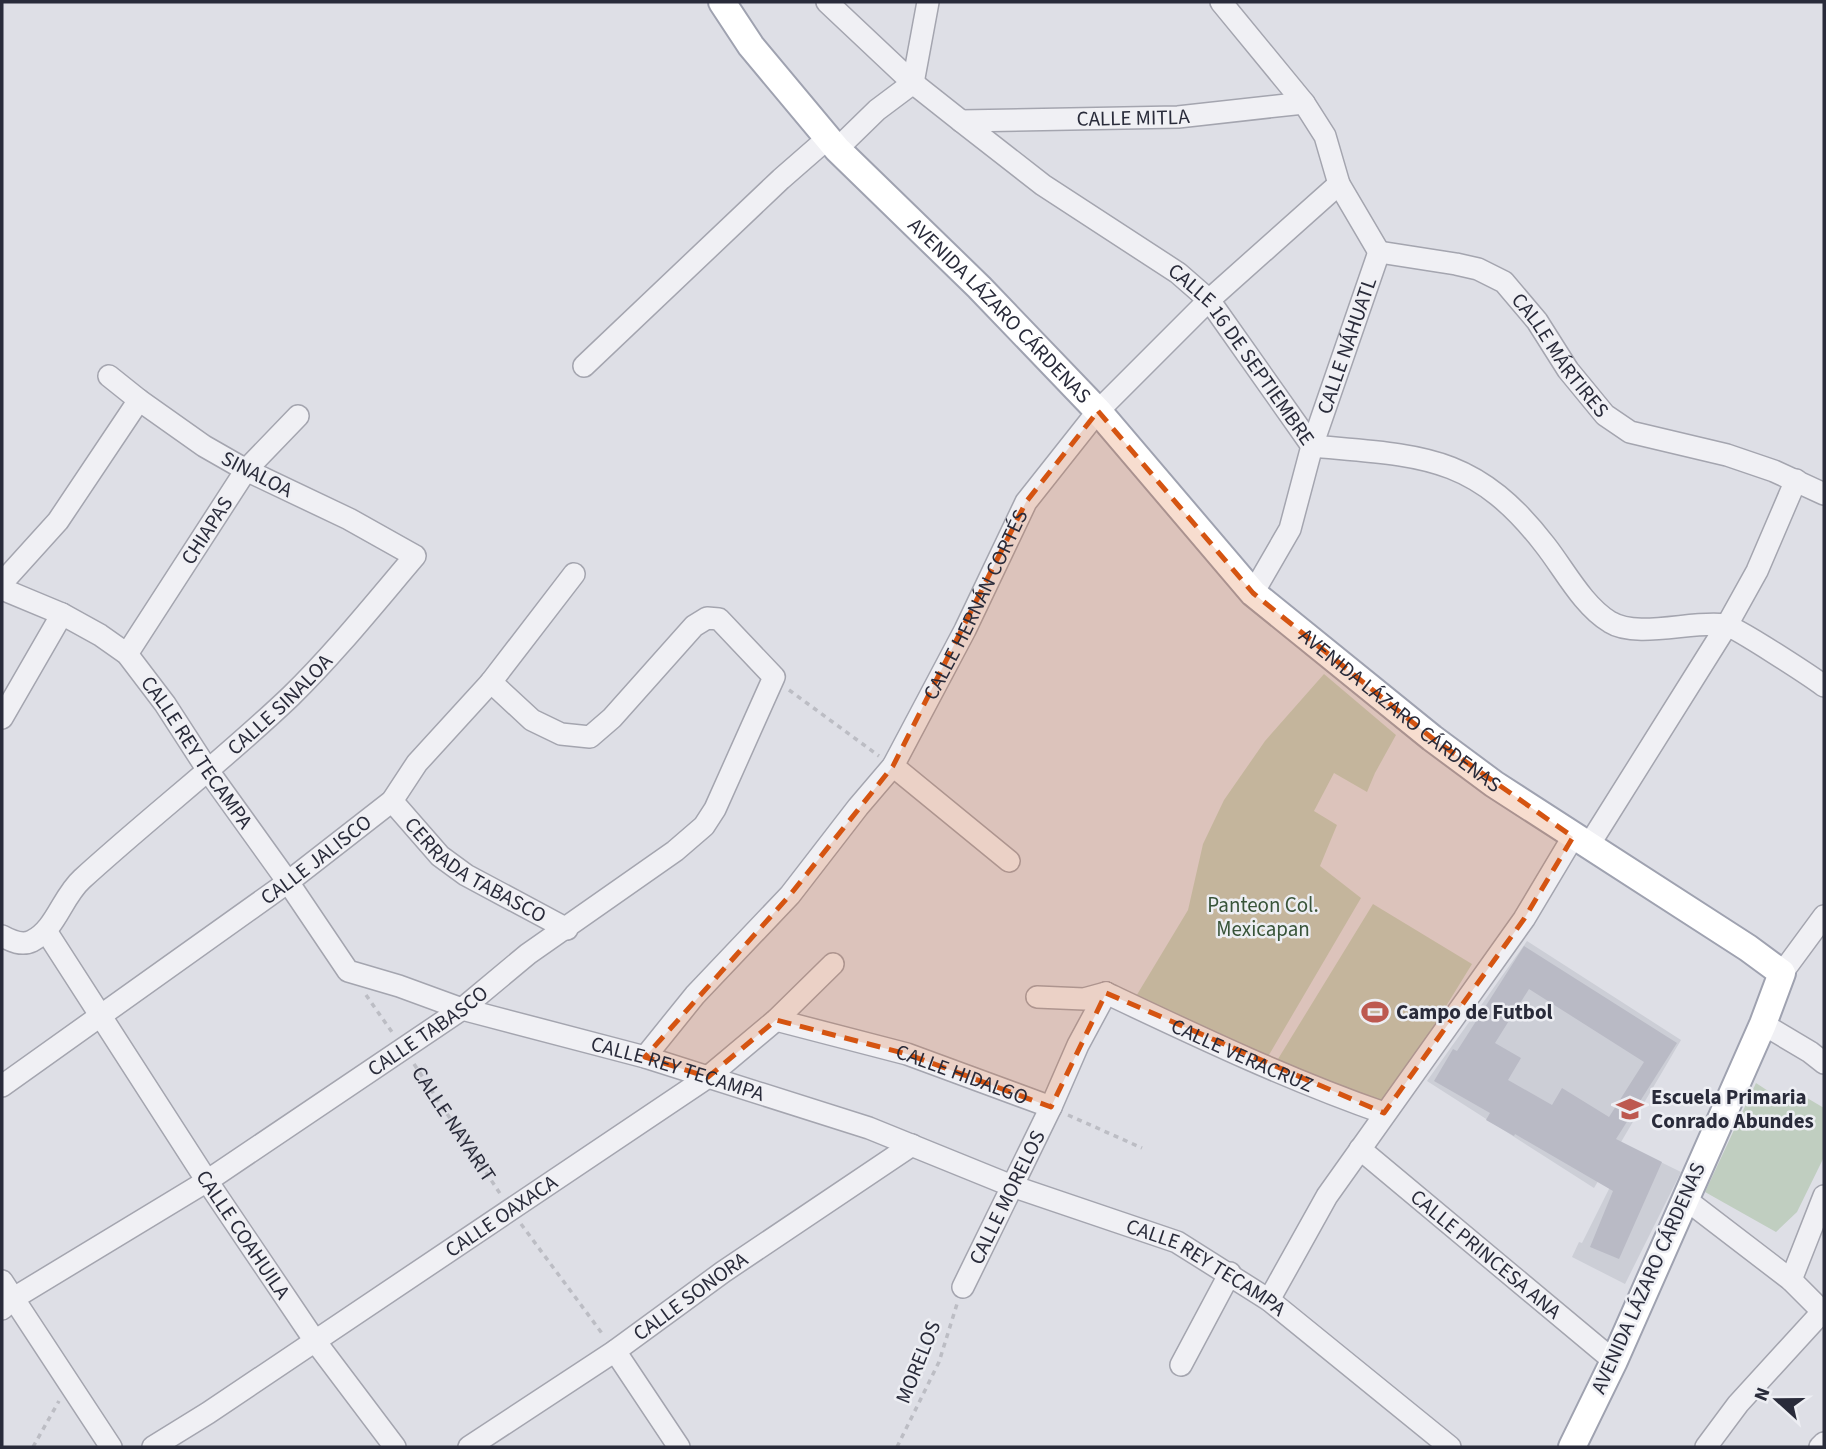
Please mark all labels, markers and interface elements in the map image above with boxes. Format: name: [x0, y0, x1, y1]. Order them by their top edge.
street label: CALLE MITLA: [1076, 101, 1192, 134]
street label: AVENIDA LÁZARO CÁRDENAS: [901, 211, 1098, 410]
street label: CALLE 16 DE SEPTIEMBRE: [1162, 256, 1322, 451]
street label: CALLE NÁHUATL: [1309, 273, 1384, 418]
street label: CALLE MÁRTIRES: [1504, 286, 1616, 424]
street label: SINALOA: [216, 443, 298, 505]
street label: CHIAPAS: [174, 490, 240, 571]
street label: CALLE HERNÁN CORTÉS: [916, 504, 1035, 705]
street label: AVENIDA LÁZARO CÁRDENAS: [1293, 621, 1507, 800]
street label: CALLE SINALOA: [221, 647, 340, 762]
street label: CALLE REY TECAMPA: [134, 669, 260, 835]
street label: CALLE JALISCO: [254, 807, 378, 912]
street label: CERRADA TABASCO: [398, 810, 552, 930]
park label: Panteon Col. Mexicapan: [1207, 890, 1319, 944]
street label: CALLE TABASCO: [361, 978, 495, 1084]
sports icon: Campo de Futbol: [1360, 997, 1390, 1027]
place label: Campo de Futbol: [1396, 997, 1553, 1027]
street label: CALLE VERACRUZ: [1166, 1011, 1318, 1100]
street label: CALLE REY TECAMPA: [588, 1028, 769, 1109]
street label: CALLE HIDALGO: [893, 1037, 1032, 1112]
street label: CALLE NAYARIT: [404, 1060, 503, 1188]
place label: Escuela Primaria Conrado Abundes: [1651, 1082, 1814, 1136]
school or university icon: Escuela Primaria Conrado Abundes: [1615, 1094, 1645, 1124]
street label: CALLE MORELOS: [961, 1125, 1053, 1269]
street label: AVENIDA LÁZARO CÁRDENAS: [1583, 1158, 1713, 1398]
street label: CALLE COAHUILA: [189, 1164, 298, 1306]
street label: CALLE OAXACA: [439, 1167, 564, 1265]
street label: CALLE PRINCESA ANA: [1404, 1182, 1568, 1326]
street label: CALLE REY TECAMPA: [1122, 1211, 1293, 1323]
street label: CALLE SONORA: [627, 1244, 754, 1348]
street label: MORELOS: [888, 1316, 948, 1408]
north arrow: [1742, 1365, 1812, 1435]
text: N: [1748, 1384, 1777, 1405]

